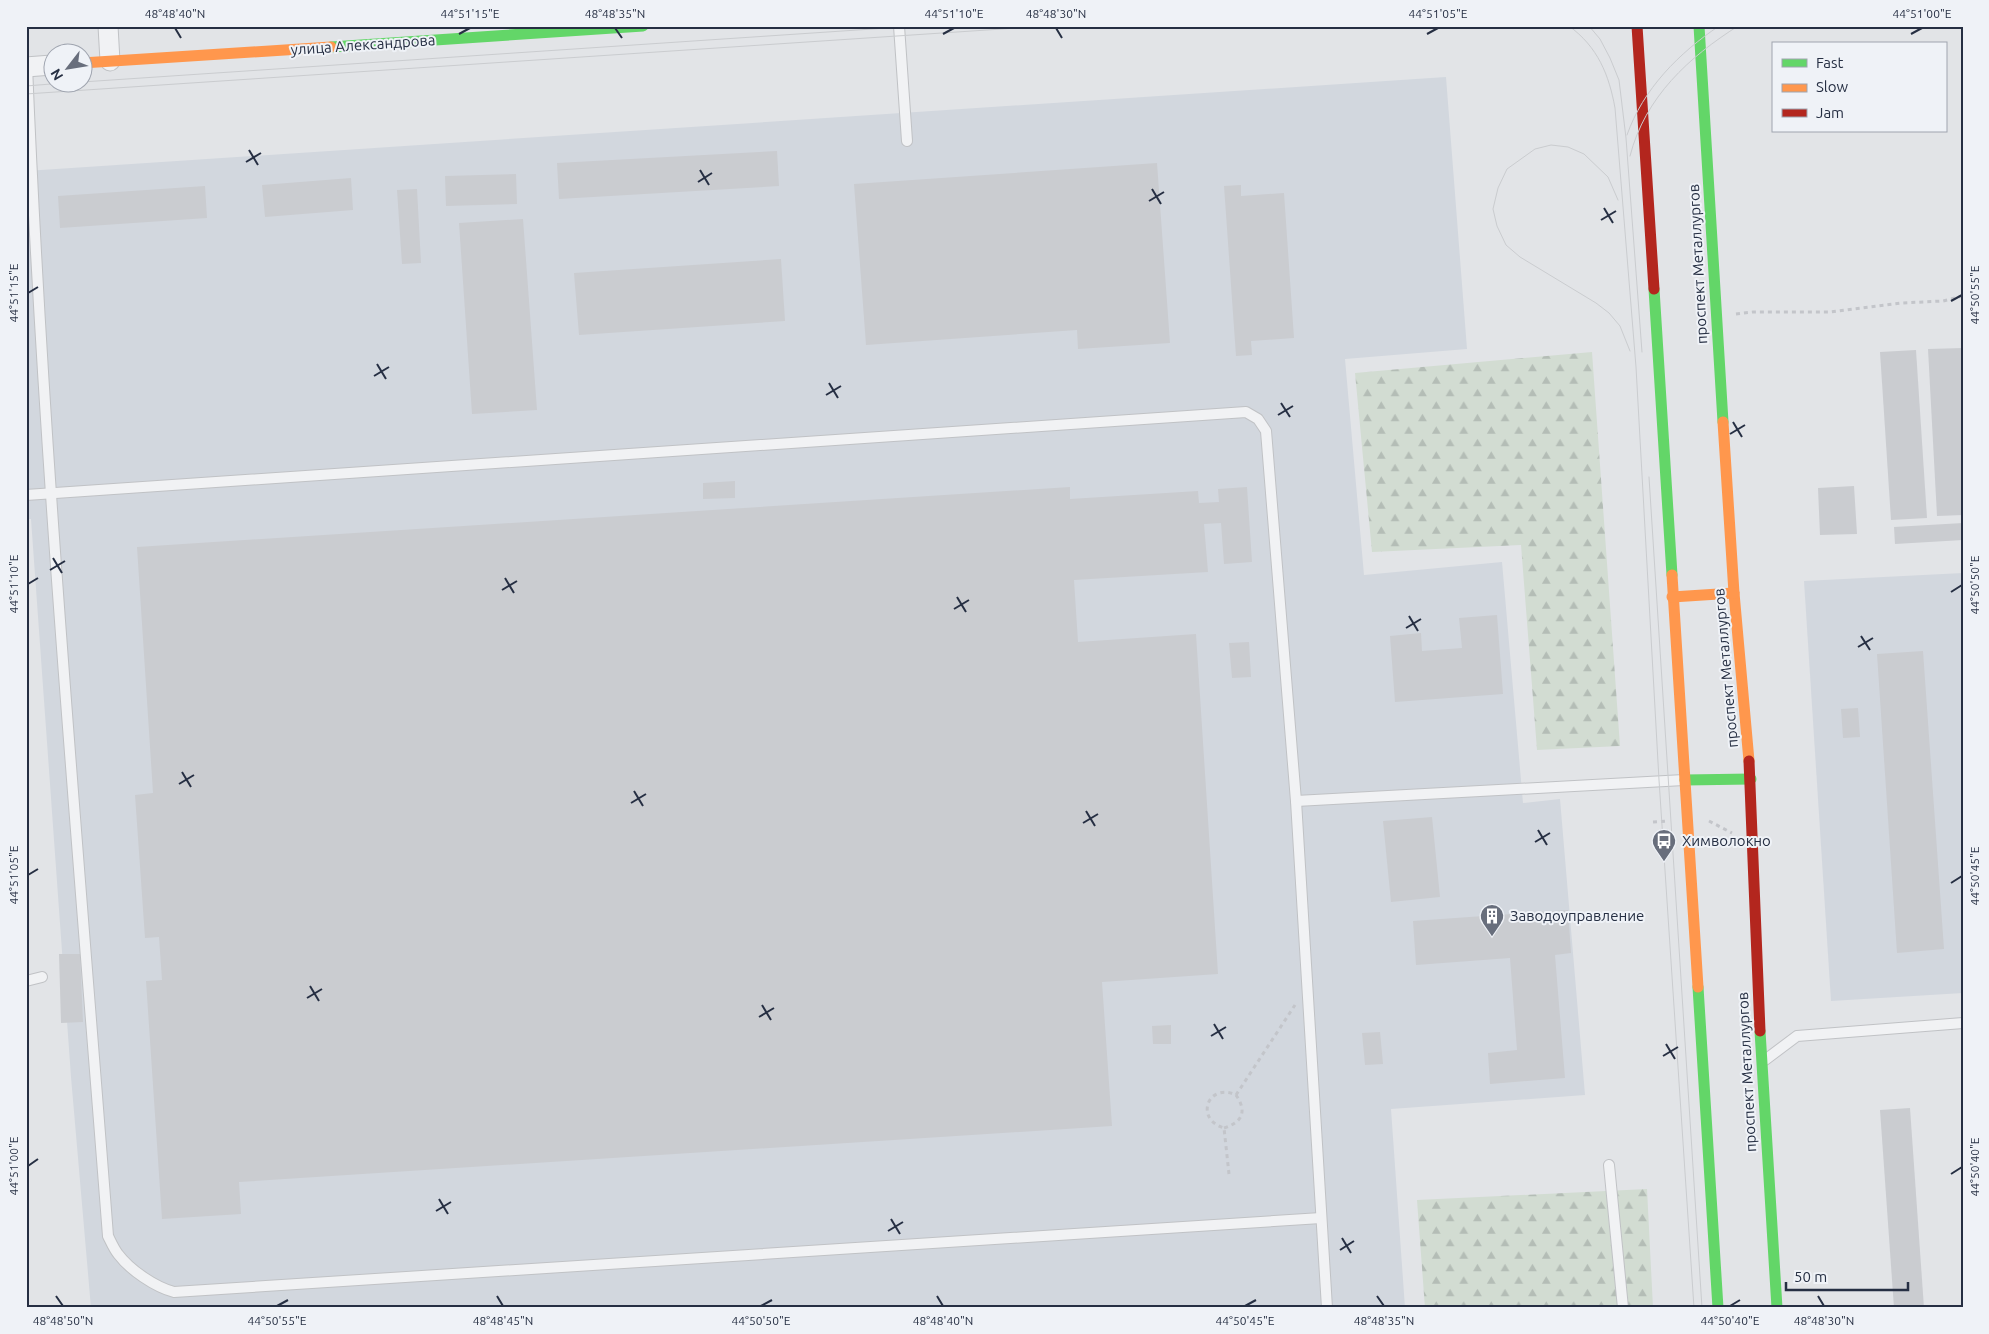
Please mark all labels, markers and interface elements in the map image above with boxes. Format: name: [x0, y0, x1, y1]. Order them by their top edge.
text: 48°48'40"N: [145, 7, 205, 20]
text: 44°51'15"E: [441, 7, 500, 20]
text: 48°48'35"N: [585, 7, 645, 20]
text: 44°51'10"E: [925, 7, 984, 20]
text: 48°48'30"N: [1026, 7, 1086, 20]
text: 44°51'05"E: [1409, 7, 1468, 20]
text: 44°51'00"E: [1893, 7, 1952, 20]
street label: улица Александрова: [290, 31, 436, 58]
north arrow: [42, 42, 92, 92]
legend: [1772, 42, 1946, 132]
text: Fast: [1816, 54, 1844, 71]
text: N: [47, 66, 66, 83]
text: Slow: [1816, 78, 1849, 95]
text: Jam: [1816, 104, 1844, 121]
street label: проспект Металлургов: [1685, 184, 1710, 344]
text: 44°51'15"E: [7, 263, 20, 322]
text: 44°50'55"E: [1968, 265, 1981, 324]
text: 44°51'10"E: [7, 554, 20, 613]
text: 44°50'50"E: [1968, 555, 1981, 614]
street label: проспект Металлургов: [1710, 587, 1741, 749]
bus stop icon: Химволокно: [1651, 828, 1677, 862]
place label: Химволокно: [1682, 832, 1771, 849]
text: 44°51'05"E: [7, 845, 20, 904]
text: 44°50'45"E: [1968, 846, 1981, 905]
building icon: Заводоуправление: [1479, 903, 1505, 937]
place label: Заводоуправление: [1510, 907, 1644, 924]
street label: проспект Металлургов: [1734, 992, 1759, 1152]
text: 44°51'00"E: [7, 1136, 20, 1195]
text: 44°50'40"E: [1968, 1137, 1981, 1196]
scale bar: [1786, 1259, 1909, 1291]
text: 50 m: [1794, 1268, 1827, 1285]
text: 48°48'50"N: [33, 1314, 93, 1327]
text: 44°50'55"E: [248, 1314, 307, 1327]
text: 48°48'45"N: [473, 1314, 533, 1327]
text: 44°50'50"E: [732, 1314, 791, 1327]
text: 48°48'40"N: [913, 1314, 973, 1327]
text: 44°50'45"E: [1216, 1314, 1275, 1327]
text: 48°48'35"N: [1354, 1314, 1414, 1327]
text: 44°50'40"E: [1701, 1314, 1760, 1327]
text: 48°48'30"N: [1794, 1314, 1854, 1327]

